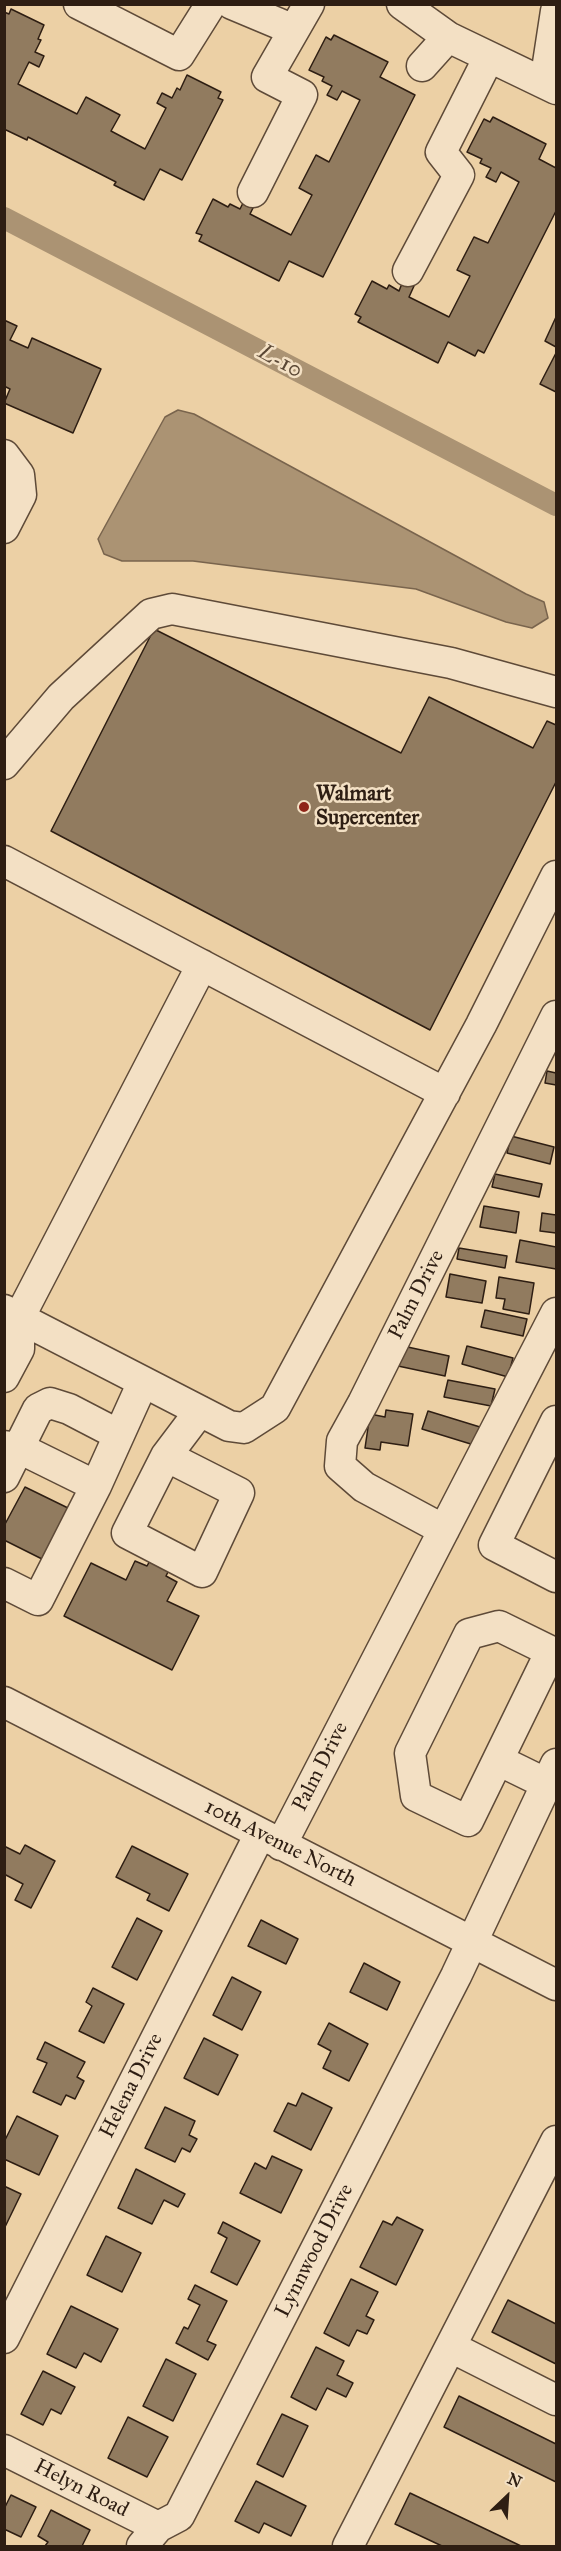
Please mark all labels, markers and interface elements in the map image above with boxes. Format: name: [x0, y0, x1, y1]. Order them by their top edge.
water label: L-10: [253, 339, 307, 385]
place label: Walmart Supercenter: [316, 782, 419, 832]
marker: Walmart Supercenter: [297, 800, 311, 814]
street label: Palm Drive: [384, 1246, 450, 1344]
street label: Palm Drive: [288, 1718, 354, 1816]
street label: 10th Avenue North: [200, 1795, 360, 1893]
street label: Helena Drive: [95, 2029, 169, 2143]
street label: Lynnwood Drive: [271, 2180, 359, 2322]
street label: Helyn Road: [30, 2455, 132, 2523]
north arrow: [477, 2467, 537, 2527]
text: N: [505, 2469, 525, 2492]

